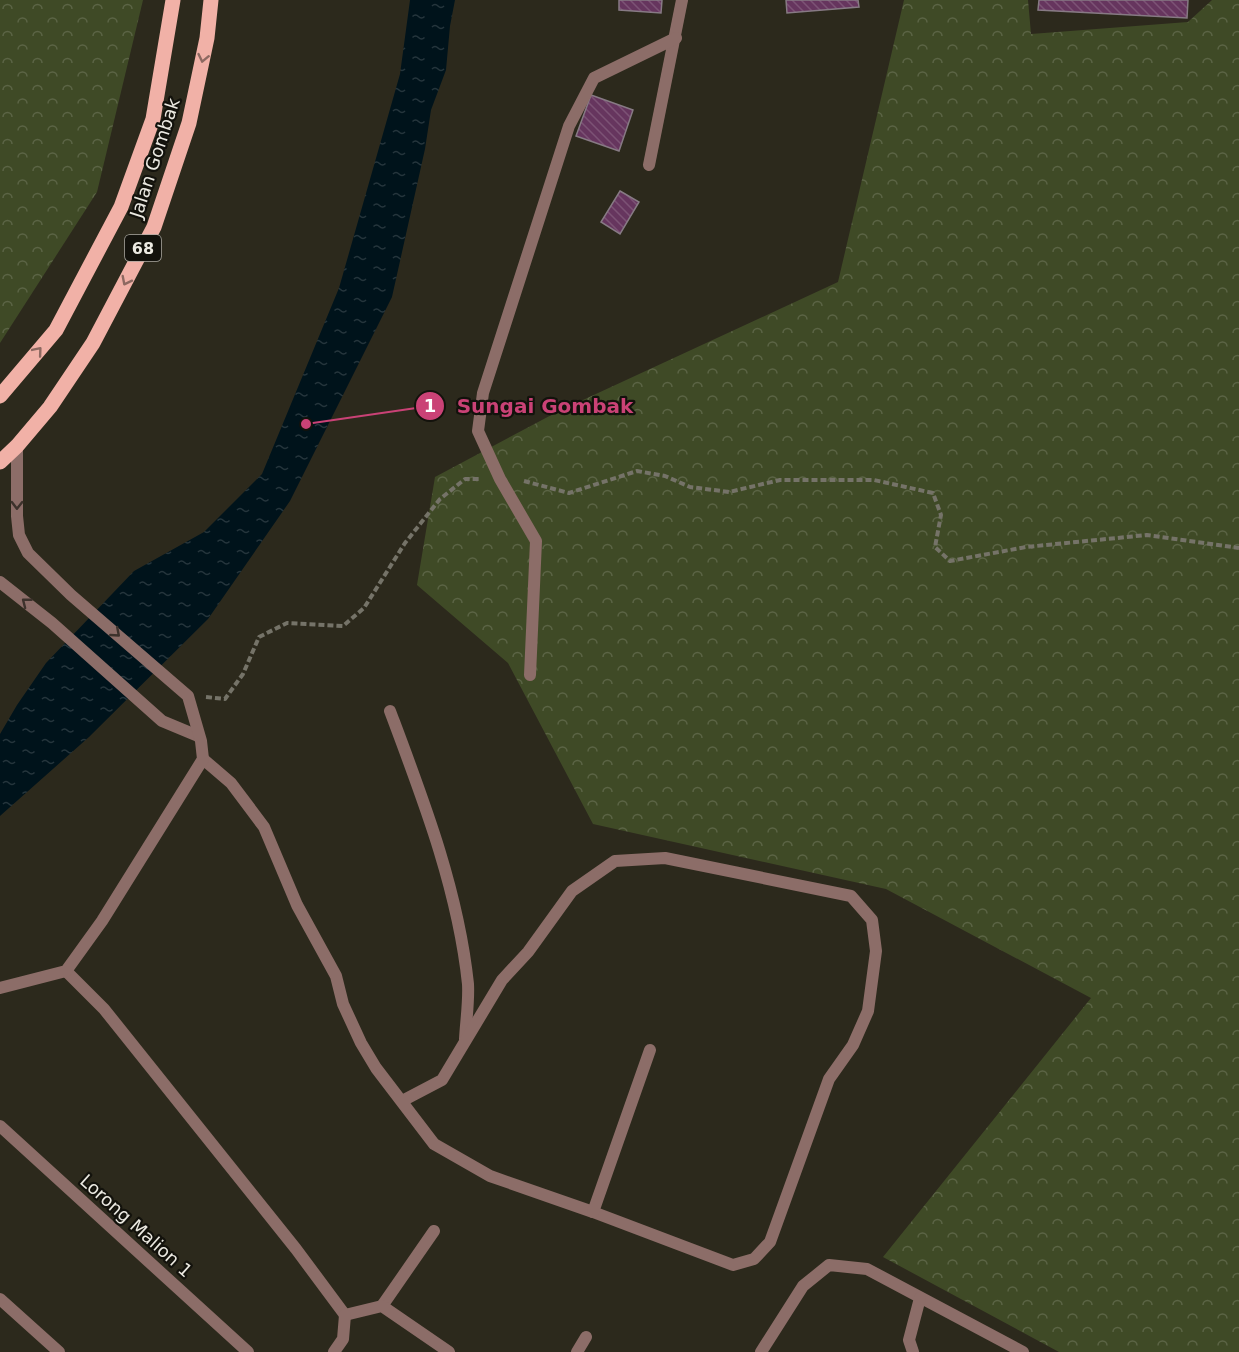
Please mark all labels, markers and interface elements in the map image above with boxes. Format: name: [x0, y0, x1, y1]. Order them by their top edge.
one-way arrow: [197, 53, 210, 63]
street label: Jalan Gombak: [125, 95, 184, 221]
road number: 68: [125, 235, 161, 261]
one-way arrow: [122, 274, 133, 285]
one-way arrow: [31, 347, 42, 358]
callout: Sungai Gombak: [415, 387, 646, 425]
text: Sungai Gombak: [457, 394, 634, 418]
text: 1: [424, 395, 436, 416]
one-way arrow: [11, 500, 23, 509]
one-way arrow: [22, 599, 33, 610]
one-way arrow: [109, 626, 120, 637]
street label: Lorong Malion 1: [76, 1170, 197, 1281]

